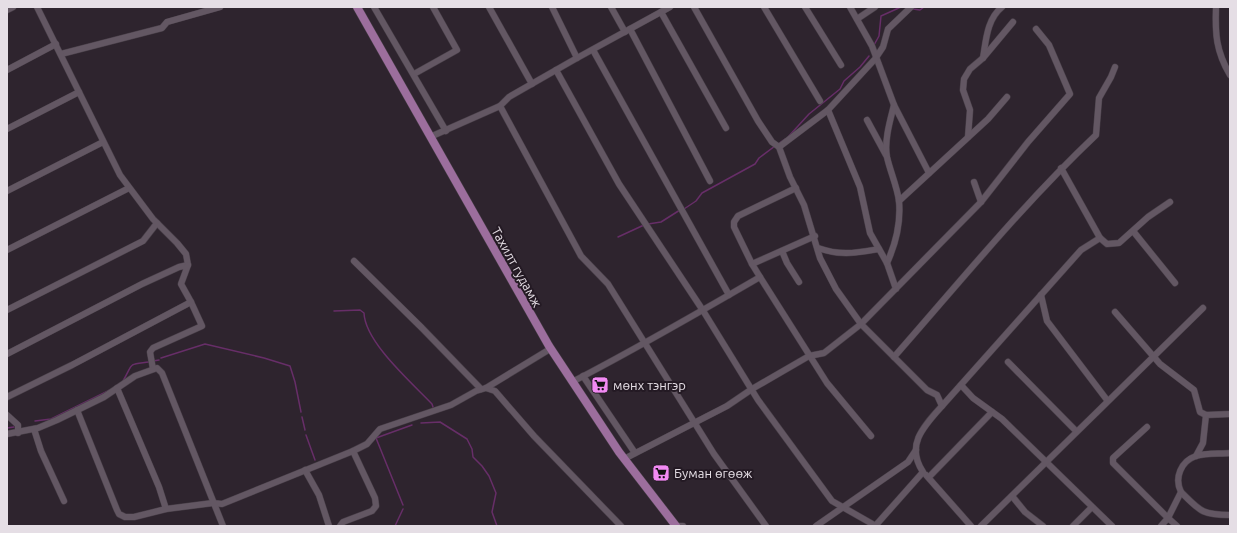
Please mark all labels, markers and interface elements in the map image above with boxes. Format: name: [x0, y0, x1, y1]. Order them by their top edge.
street label: Тахилт гудамж: [489, 225, 545, 310]
supermarket icon: мөнх тэнгэр: [590, 375, 610, 395]
place label: мөнх тэнгэр: [613, 378, 686, 392]
supermarket icon: Буман өгөөж: [651, 463, 671, 483]
place label: Буман өгөөж: [674, 466, 753, 480]

